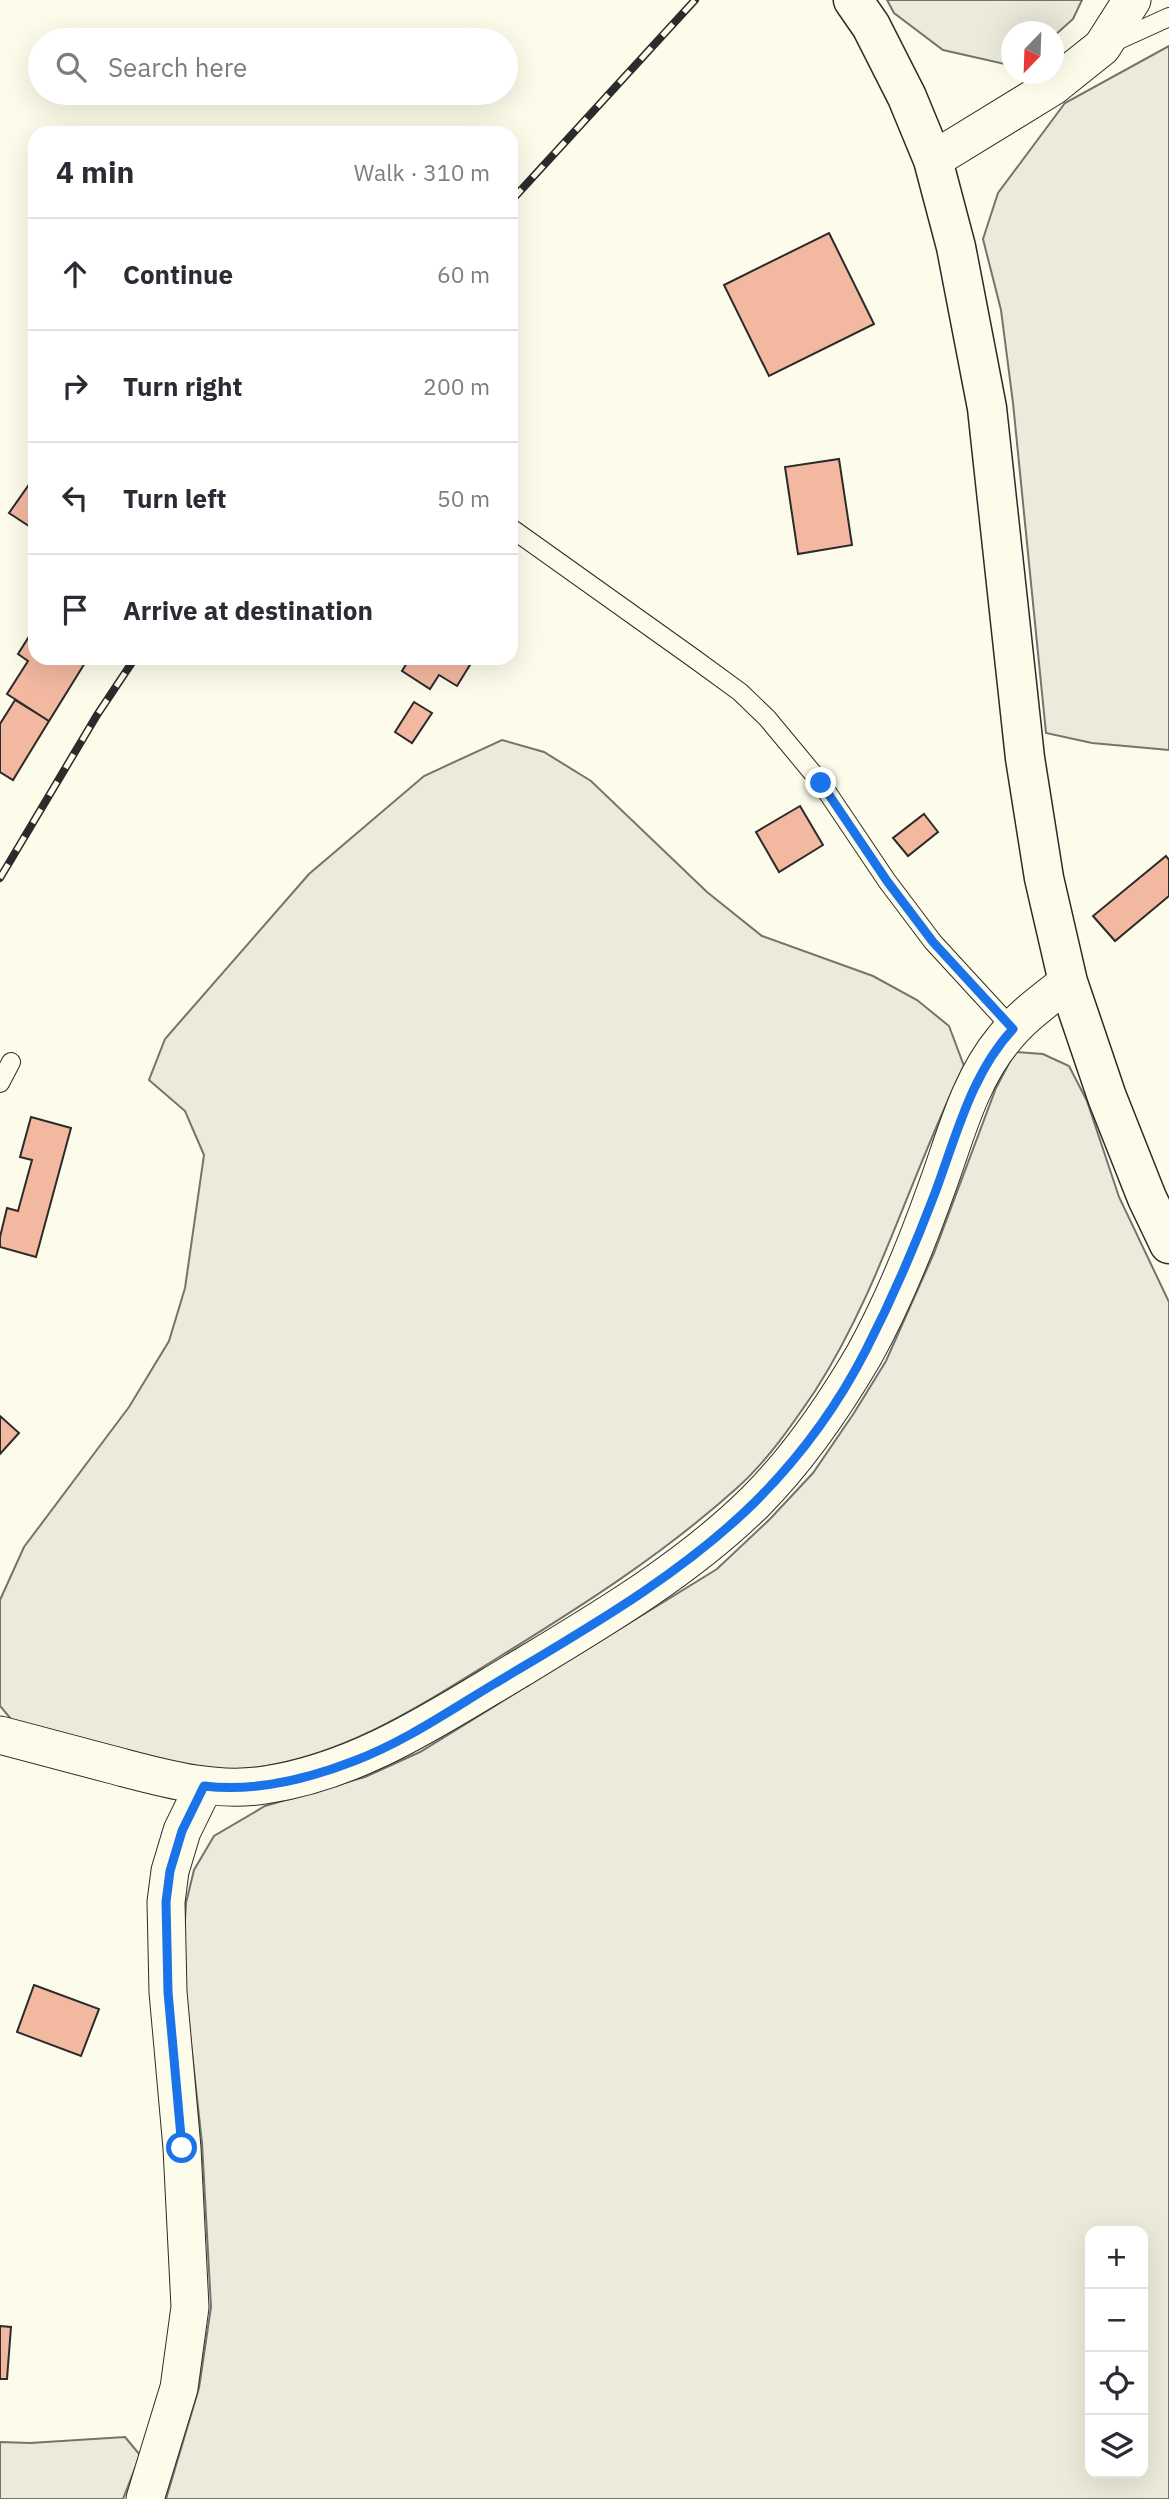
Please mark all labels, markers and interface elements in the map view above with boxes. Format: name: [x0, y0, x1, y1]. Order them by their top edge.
north arrow: [1001, 21, 1064, 84]
search box: [28, 28, 518, 105]
icon: search: [52, 48, 90, 86]
text: Search here: [108, 50, 247, 84]
text: 4 min: [56, 152, 134, 191]
text: Walk · 310 m: [354, 157, 490, 187]
icon: ahead: [56, 255, 94, 293]
text: Continue: [123, 257, 233, 291]
text: 60 m: [437, 259, 490, 289]
icon: right: [56, 367, 94, 405]
text: Turn right: [123, 369, 242, 403]
text: 200 m: [423, 371, 490, 401]
icon: left: [56, 479, 94, 517]
text: Turn left: [123, 481, 226, 515]
text: 50 m: [437, 483, 490, 513]
icon: arrive: [56, 591, 94, 629]
text: Arrive at destination: [123, 593, 373, 627]
route end: [805, 767, 836, 798]
route start: [166, 2132, 197, 2163]
map controls: [1085, 2226, 1148, 2478]
button: +: [1085, 2226, 1148, 2289]
button: −: [1085, 2289, 1148, 2352]
button: locate: [1085, 2352, 1148, 2415]
button: layers: [1085, 2415, 1148, 2478]

